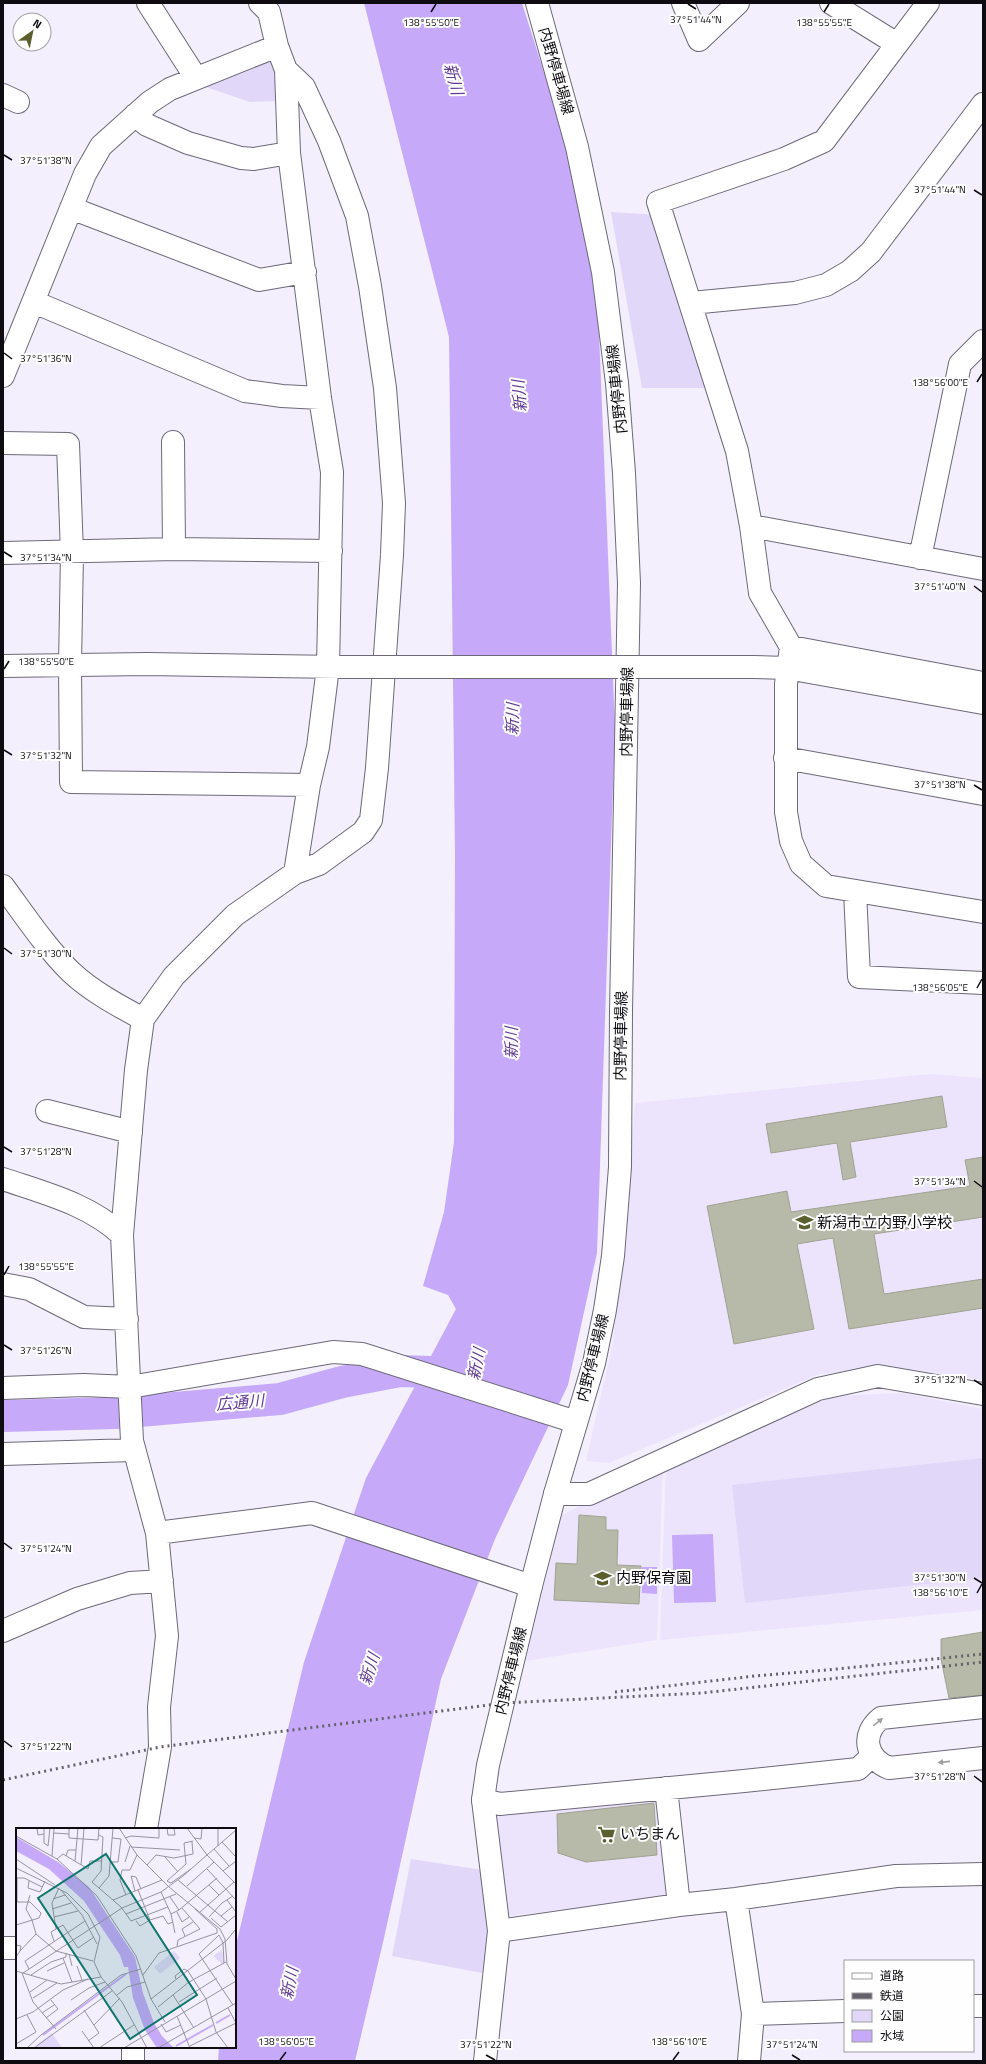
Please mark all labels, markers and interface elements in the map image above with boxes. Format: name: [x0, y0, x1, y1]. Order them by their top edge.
north arrow: [12, 12, 52, 52]
text: 37°51'44"N: [670, 12, 722, 27]
text: N: [30, 15, 45, 32]
text: 138°55'50"E: [403, 15, 460, 30]
text: 138°55'55"E: [796, 15, 853, 30]
street label: 内野停車場線: [533, 24, 580, 117]
water label: 新川: [438, 60, 470, 99]
text: 37°51'38"N: [20, 153, 72, 168]
text: 37°51'44"N: [914, 182, 966, 197]
street label: 内野停車場線: [600, 343, 633, 435]
text: 37°51'36"N: [20, 351, 72, 366]
text: 138°56'00"E: [912, 375, 969, 390]
water label: 新川: [505, 377, 532, 413]
text: 37°51'34"N: [20, 550, 72, 565]
text: 37°51'40"N: [914, 579, 966, 594]
text: 138°55'50"E: [18, 654, 75, 669]
street label: 内野停車場線: [614, 667, 639, 757]
water label: 新川: [499, 701, 525, 735]
text: 37°51'32"N: [20, 748, 72, 763]
text: 37°51'38"N: [914, 777, 966, 792]
text: 37°51'30"N: [20, 946, 72, 961]
text: 138°56'05"E: [912, 980, 969, 995]
street label: 内野停車場線: [608, 991, 633, 1081]
water label: 新川: [499, 1025, 523, 1059]
text: 37°51'28"N: [20, 1144, 72, 1159]
text: 37°51'34"N: [914, 1174, 966, 1189]
place label: 新潟市立内野小学校: [817, 1211, 952, 1234]
school or university icon: 新潟市立内野小学校: [794, 1213, 814, 1233]
text: 138°55'55"E: [18, 1259, 75, 1274]
street label: 内野停車場線: [570, 1311, 615, 1404]
text: 37°51'26"N: [20, 1343, 72, 1358]
water label: 新川: [461, 1344, 491, 1382]
text: 37°51'32"N: [914, 1372, 966, 1387]
water label: 広通川: [215, 1388, 267, 1416]
text: 37°51'24"N: [20, 1541, 72, 1556]
place label: 内野保育園: [616, 1566, 691, 1589]
school or university icon: 内野保育園: [593, 1568, 613, 1588]
text: 37°51'30"N: [914, 1570, 966, 1585]
text: 138°56'10"E: [912, 1585, 969, 1600]
street label: 内野停車場線: [488, 1624, 533, 1717]
water label: 新川: [353, 1648, 386, 1688]
one-way arrow: [873, 1717, 883, 1726]
text: 37°51'22"N: [20, 1739, 72, 1754]
one-way arrow: [938, 1759, 950, 1765]
text: 37°51'28"N: [914, 1769, 966, 1784]
place label: いちまん: [620, 1822, 680, 1845]
supermarket icon: いちまん: [597, 1824, 617, 1844]
inset map: [16, 1828, 236, 2048]
legend: [844, 1960, 974, 2052]
water label: 新川: [274, 1963, 304, 2001]
text: 道路: [880, 1966, 904, 1985]
text: 鉄道: [880, 1986, 904, 2005]
text: 公園: [880, 2006, 904, 2025]
text: 水域: [880, 2026, 904, 2045]
text: 138°56'05"E: [258, 2034, 315, 2049]
text: 138°56'10"E: [651, 2034, 708, 2049]
text: 37°51'22"N: [460, 2037, 512, 2052]
text: 37°51'24"N: [766, 2037, 818, 2052]

